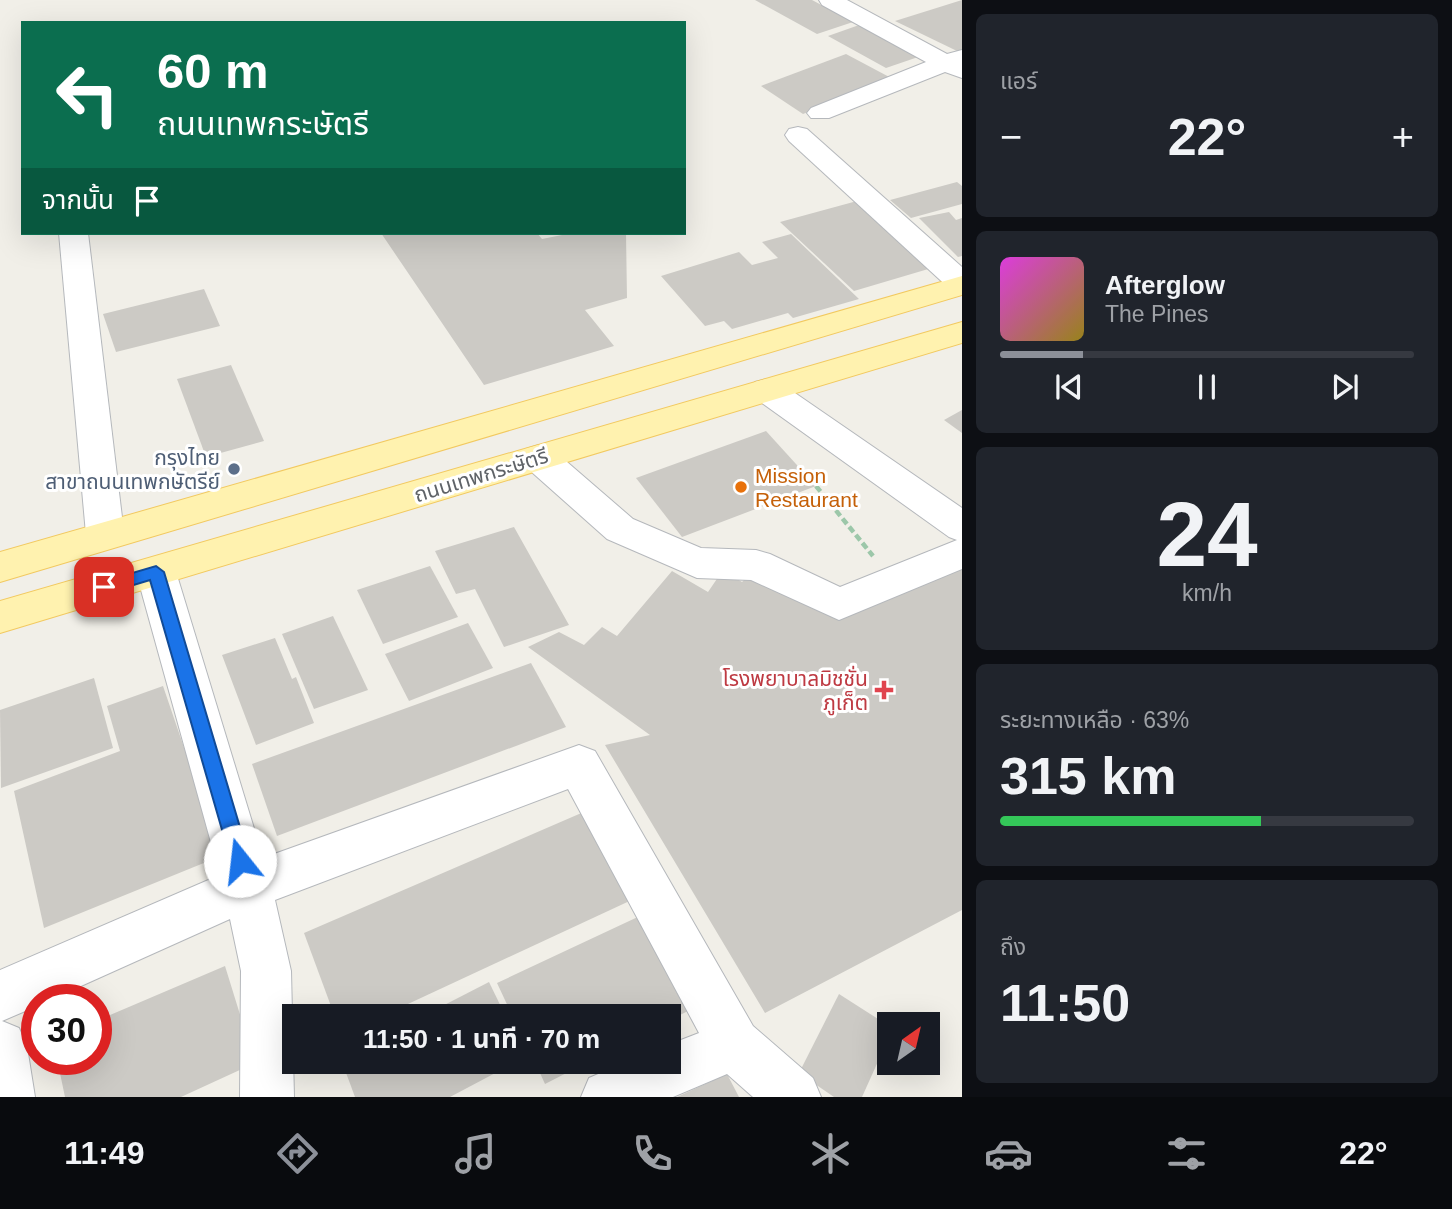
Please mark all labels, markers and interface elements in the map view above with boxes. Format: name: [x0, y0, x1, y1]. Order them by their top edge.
text: 60 m: [157, 44, 269, 98]
icon: left: [42, 49, 133, 140]
text: แอร์: [1000, 68, 1037, 94]
text: ถนนเทพกระษัตรี: [157, 106, 369, 142]
text: 22°: [1168, 108, 1246, 166]
text: −: [1000, 116, 1022, 158]
text: +: [1392, 116, 1414, 158]
icon: arrive: [128, 182, 166, 220]
text: จากนั้น: [42, 185, 114, 215]
text: Afterglow: [1105, 270, 1225, 300]
text: The Pines: [1105, 301, 1209, 327]
icon: previous: [1050, 368, 1088, 406]
icon: pause: [1188, 368, 1226, 406]
icon: next: [1326, 368, 1364, 406]
street label: ถนนเทพกระษัตรี: [411, 444, 551, 506]
place label: กรุงไทย สาขาถนนเทพกษัตรีย์: [45, 446, 220, 493]
marker: กรุงไทย สาขาถนนเทพกษัตรีย์: [226, 461, 242, 477]
place label: Mission Restaurant: [755, 464, 858, 511]
marker: Mission Restaurant: [733, 479, 749, 495]
text: 24: [1156, 484, 1258, 585]
pin: [74, 557, 134, 617]
icon: arrive: [85, 568, 123, 606]
text: km/h: [1182, 580, 1232, 606]
place label: โรงพยาบาลมิชชั่น ภูเก็ต: [723, 665, 868, 716]
marker: โรงพยาบาลมิชชั่น ภูเก็ต: [874, 680, 894, 700]
text: ระยะทางเหลือ · 63%: [1000, 707, 1189, 733]
text: 315 km: [1000, 747, 1176, 805]
position arrow: [203, 824, 277, 898]
text: ถึง: [1000, 934, 1026, 960]
text: 11:50: [1000, 974, 1130, 1032]
speed limit sign: 30: [21, 984, 112, 1075]
north arrow: [877, 1012, 940, 1074]
map controls: [877, 1012, 940, 1075]
text: 11:50 · 1 นาที · 70 m: [363, 1024, 600, 1054]
icon: directions: [273, 1129, 322, 1178]
icon: music: [451, 1129, 500, 1178]
icon: phone: [628, 1129, 677, 1178]
icon: climate: [806, 1129, 855, 1178]
icon: car: [984, 1129, 1033, 1178]
icon: filters: [1162, 1129, 1211, 1178]
text: 11:49: [64, 1135, 144, 1171]
text: 22°: [1339, 1135, 1388, 1171]

